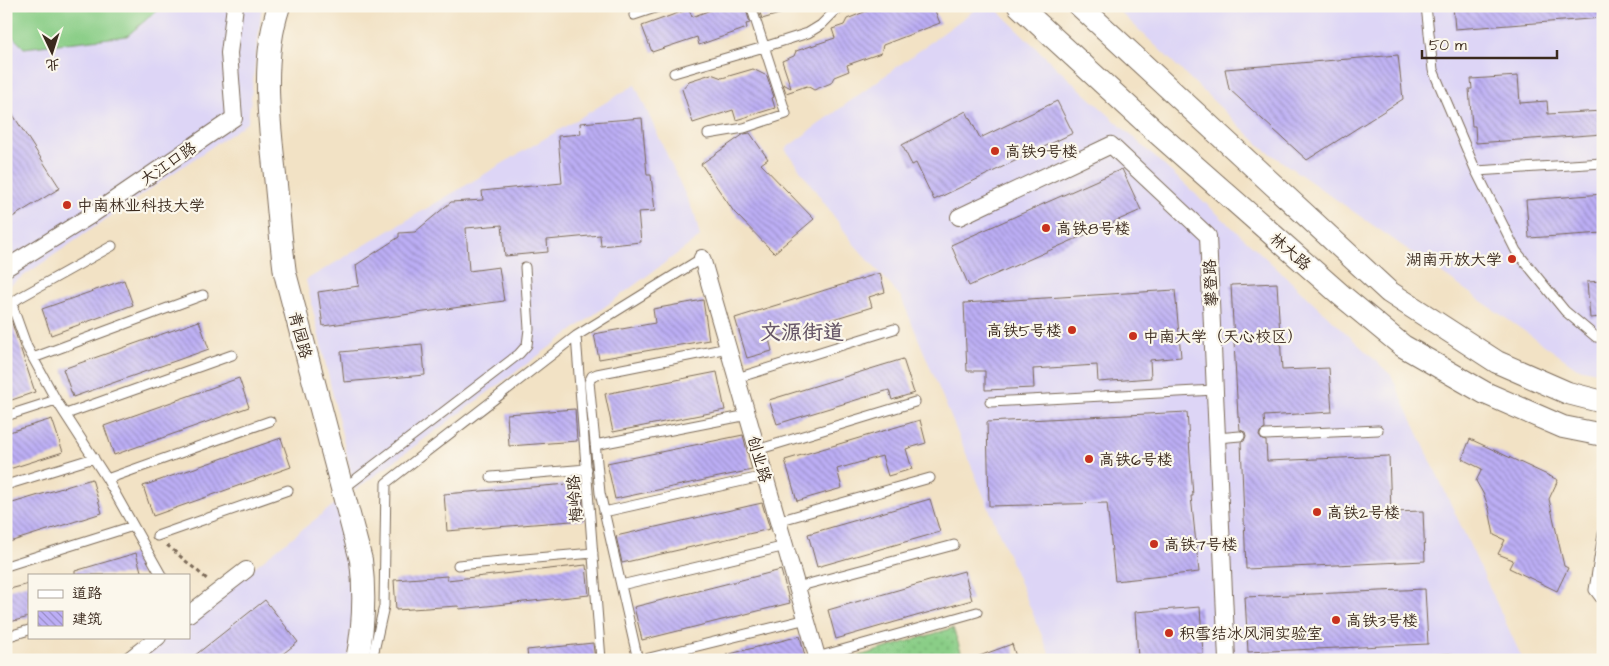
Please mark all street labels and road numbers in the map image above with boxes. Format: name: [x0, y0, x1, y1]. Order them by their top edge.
street label: 大江口路: [136, 137, 201, 191]
street label: 林大路: [1265, 228, 1316, 276]
street label: 攀登路: [1199, 258, 1223, 307]
street label: 青园路: [283, 309, 317, 361]
street label: 创业路: [742, 433, 776, 485]
street label: 梅岭路: [562, 474, 588, 524]

